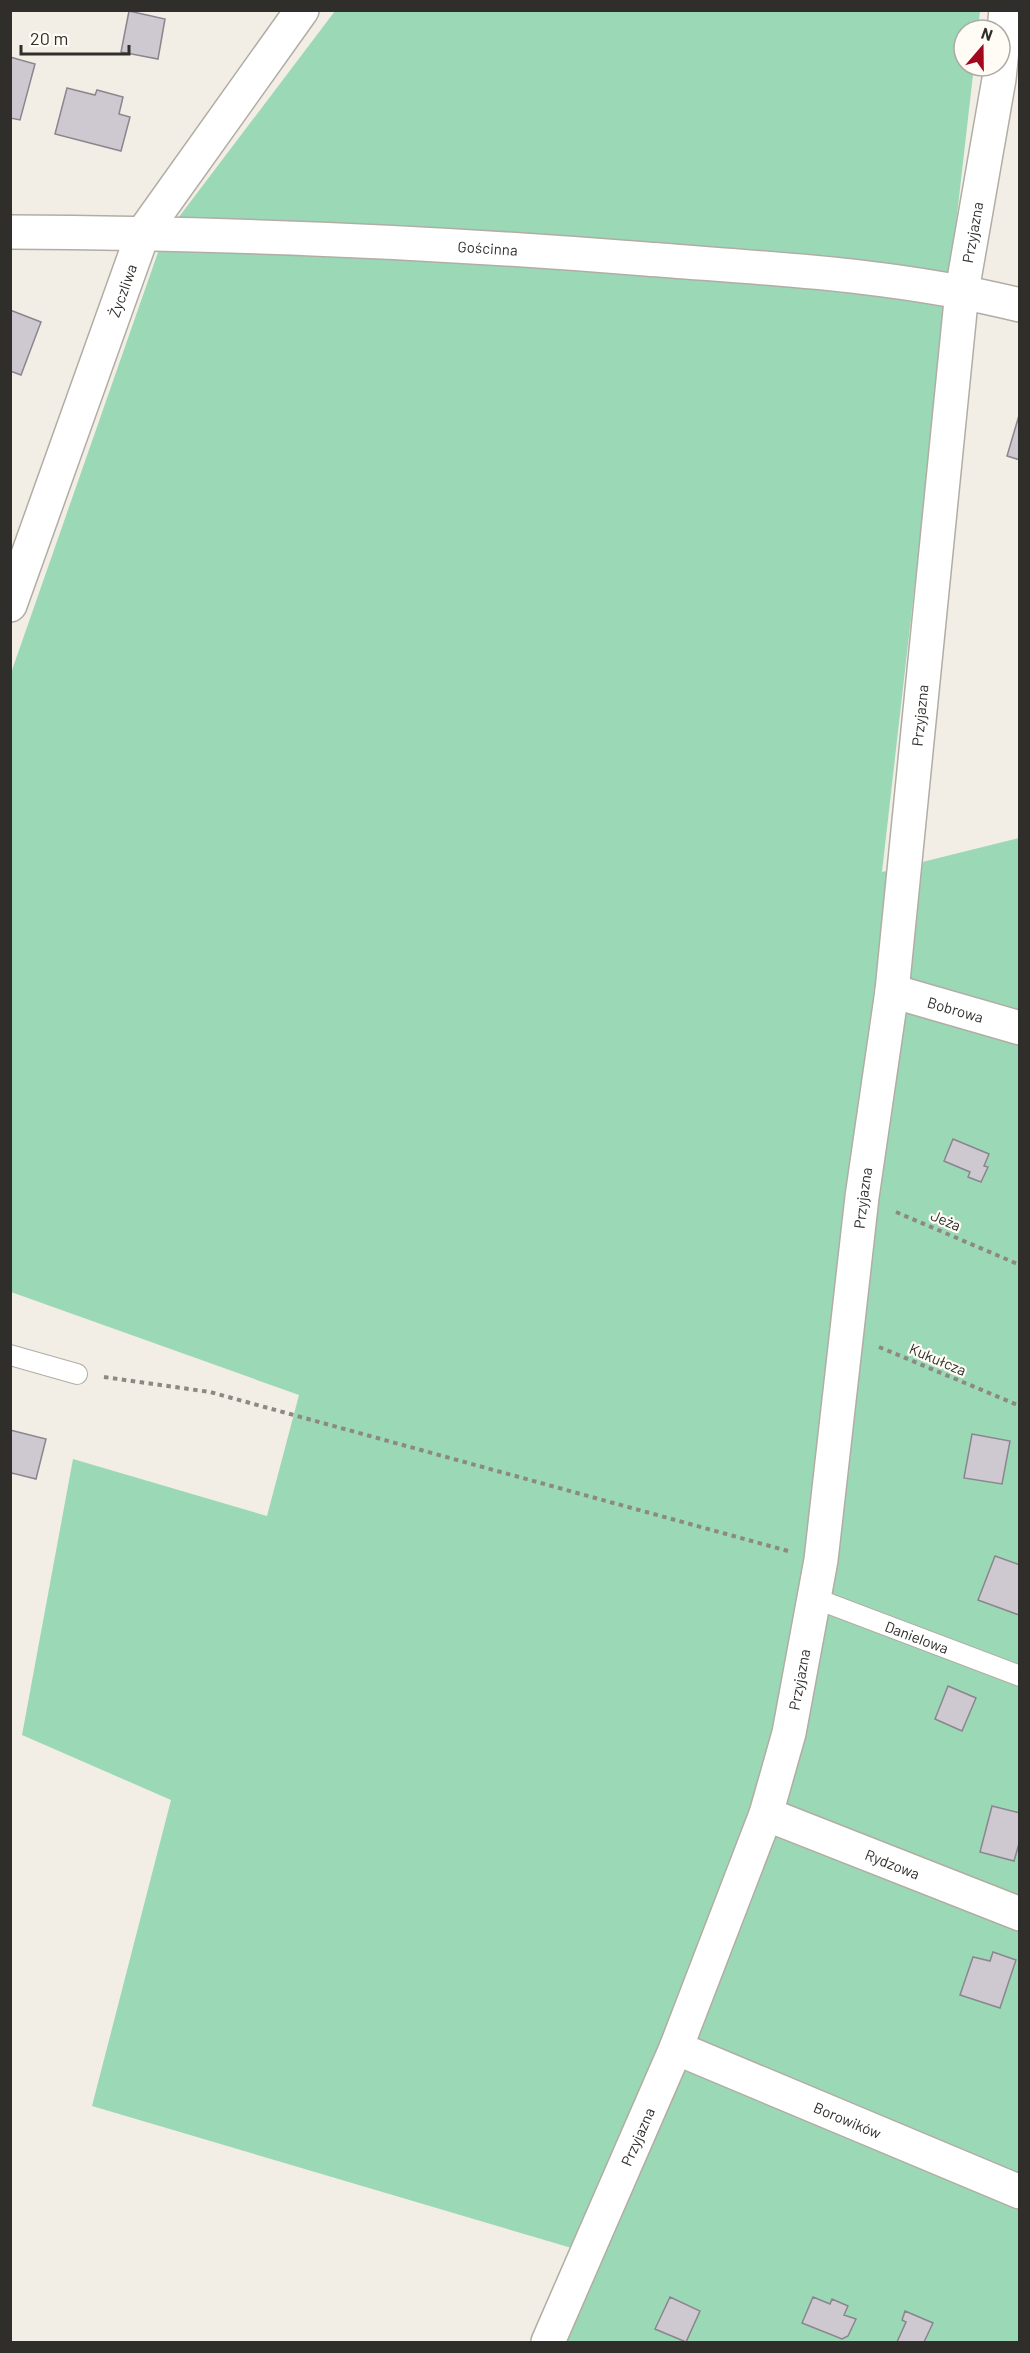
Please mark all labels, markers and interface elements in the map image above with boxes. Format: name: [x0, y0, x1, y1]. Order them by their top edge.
scale bar: [21, 18, 129, 56]
north arrow: [952, 18, 1012, 78]
text: N: [979, 23, 996, 44]
text: 20 m: [30, 27, 68, 49]
street label: Przyjazna: [958, 200, 986, 264]
street label: Gościnna: [457, 237, 518, 259]
street label: Życzliwa: [105, 262, 140, 319]
street label: Przyjazna: [908, 684, 932, 747]
street label: Bobrowa: [925, 993, 985, 1026]
street label: Przyjazna: [849, 1166, 875, 1230]
street label: Jeża: [928, 1206, 964, 1234]
street label: Kukułcza: [907, 1339, 969, 1379]
street label: Danielowa: [883, 1617, 951, 1657]
street label: Przyjazna: [784, 1647, 813, 1712]
street label: Rydzowa: [863, 1845, 922, 1883]
street label: Borowików: [811, 2098, 884, 2142]
street label: Przyjazna: [617, 2105, 658, 2169]

